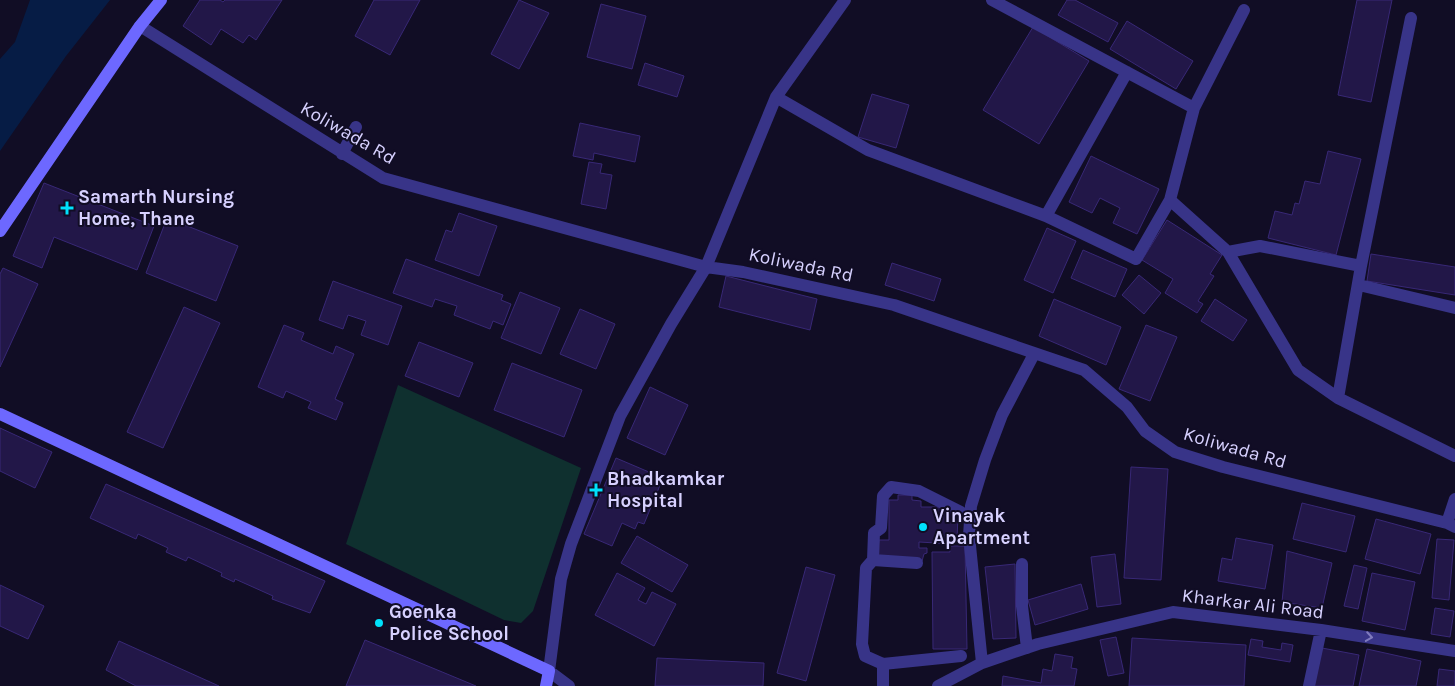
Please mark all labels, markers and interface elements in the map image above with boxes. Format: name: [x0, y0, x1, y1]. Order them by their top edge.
street label: Koliwada Rd: [296, 97, 400, 169]
place label: Samarth Nursing Home, Thane: [78, 186, 234, 230]
marker: Samarth Nursing Home, Thane: [60, 201, 74, 215]
street label: Koliwada Rd: [747, 243, 855, 287]
street label: Koliwada Rd: [1181, 423, 1289, 473]
place label: Bhadkamkar Hospital: [607, 468, 725, 512]
marker: Bhadkamkar Hospital: [589, 483, 603, 497]
place label: Vinayak Apartment: [933, 505, 1030, 549]
marker: Vinayak Apartment: [917, 521, 929, 533]
street label: Kharkar Ali Road: [1181, 584, 1325, 624]
place label: Goenka Police School: [389, 601, 509, 645]
marker: Goenka Police School: [373, 617, 385, 629]
one-way arrow: [1364, 632, 1373, 642]

